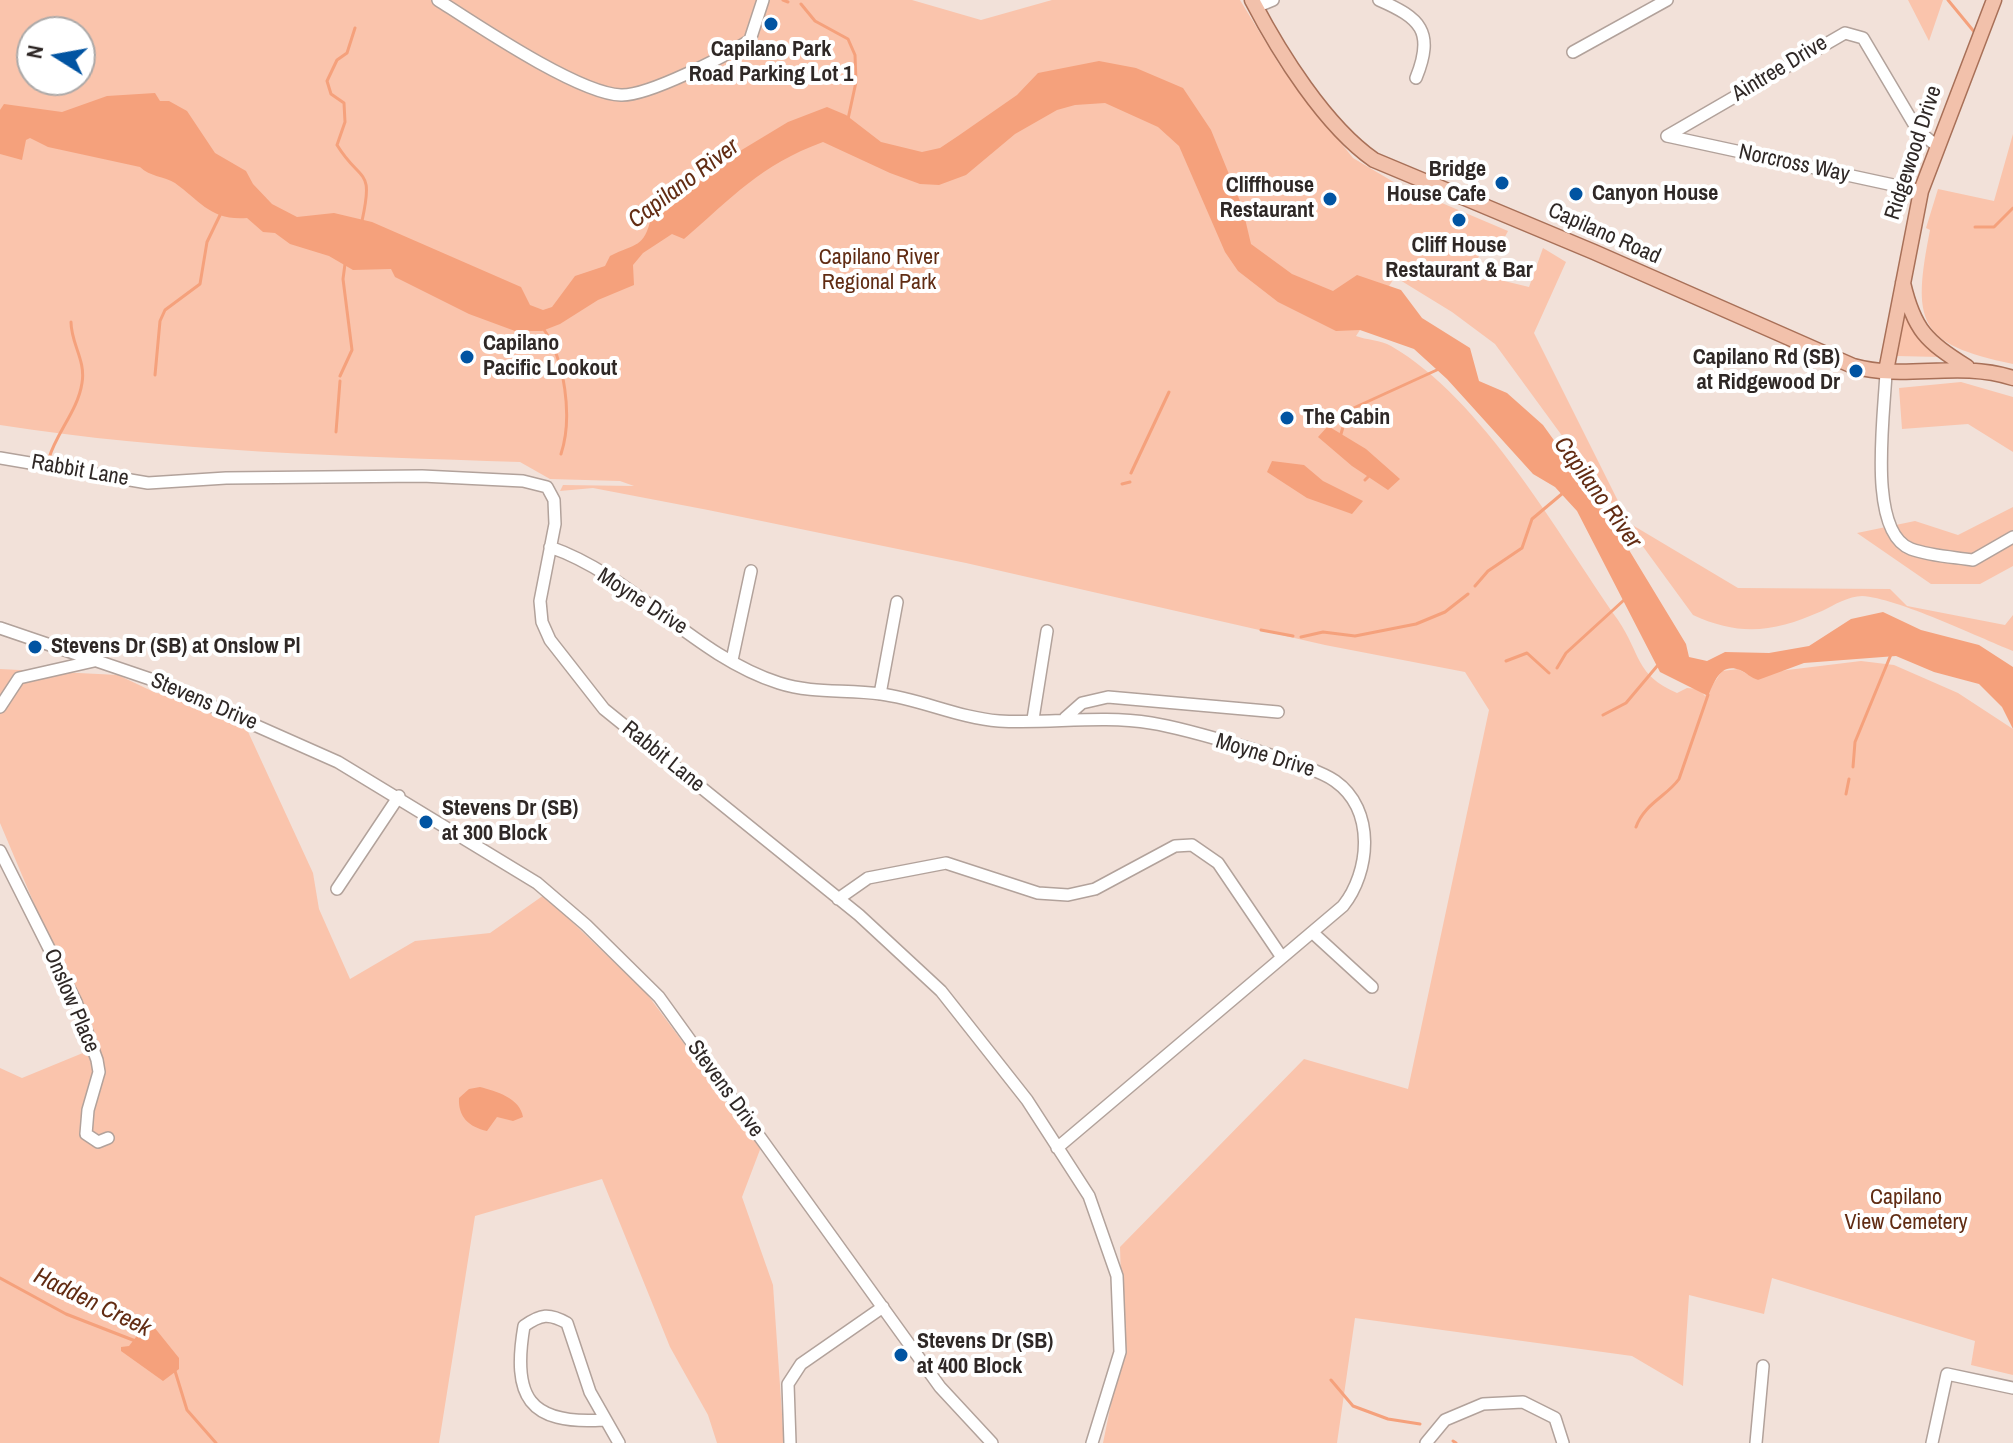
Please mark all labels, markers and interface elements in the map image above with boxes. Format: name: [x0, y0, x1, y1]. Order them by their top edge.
marker: Capilano Park Road Parking Lot 1: [762, 15, 780, 33]
north arrow: [16, 16, 96, 96]
street label: Aintree Drive: [1728, 30, 1832, 108]
place label: Capilano Park Road Parking Lot 1: [689, 37, 853, 88]
text: N: [18, 43, 50, 61]
street label: Ridgewood Drive: [1880, 83, 1948, 223]
water label: Capilano River: [623, 133, 745, 235]
street label: Norcross Way: [1736, 139, 1852, 189]
place label: Bridge House Cafe: [1387, 157, 1486, 208]
place label: Cliffhouse Restaurant: [1220, 173, 1314, 224]
marker: Bridge House Cafe: [1493, 174, 1511, 192]
place label: Canyon House: [1592, 181, 1718, 207]
marker: Canyon House: [1567, 185, 1585, 203]
marker: Cliffhouse Restaurant: [1321, 190, 1339, 208]
street label: Capilano Road: [1544, 197, 1664, 271]
marker: Cliff House Restaurant & Bar: [1450, 211, 1468, 229]
place label: Cliff House Restaurant & Bar: [1385, 233, 1533, 284]
park label: Capilano River Regional Park: [819, 245, 939, 296]
place label: Capilano Pacific Lookout: [483, 331, 617, 382]
place label: Capilano Rd (SB) at Ridgewood Dr: [1693, 345, 1840, 396]
marker: Capilano Pacific Lookout: [458, 348, 476, 366]
marker: Capilano Rd (SB) at Ridgewood Dr: [1847, 362, 1865, 380]
place label: The Cabin: [1303, 405, 1390, 431]
marker: The Cabin: [1278, 409, 1296, 427]
water label: Capilano River: [1547, 431, 1647, 555]
street label: Rabbit Lane: [29, 449, 131, 493]
street label: Moyne Drive: [592, 563, 692, 641]
place label: Stevens Dr (SB) at Onslow Pl: [51, 634, 301, 660]
marker: Stevens Dr (SB) at Onslow Pl: [26, 638, 44, 656]
street label: Stevens Drive: [147, 668, 261, 736]
street label: Rabbit Lane: [616, 716, 710, 798]
street label: Moyne Drive: [1212, 728, 1318, 784]
place label: Stevens Dr (SB) at 300 Block: [442, 796, 578, 848]
marker: Stevens Dr (SB) at 300 Block: [417, 813, 435, 831]
street label: Onslow Place: [37, 945, 105, 1057]
street label: Stevens Drive: [681, 1035, 769, 1143]
park label: Capilano View Cemetery: [1844, 1185, 1968, 1236]
water label: Hadden Creek: [29, 1262, 155, 1344]
place label: Stevens Dr (SB) at 400 Block: [917, 1329, 1053, 1380]
marker: Stevens Dr (SB) at 400 Block: [892, 1346, 910, 1364]

